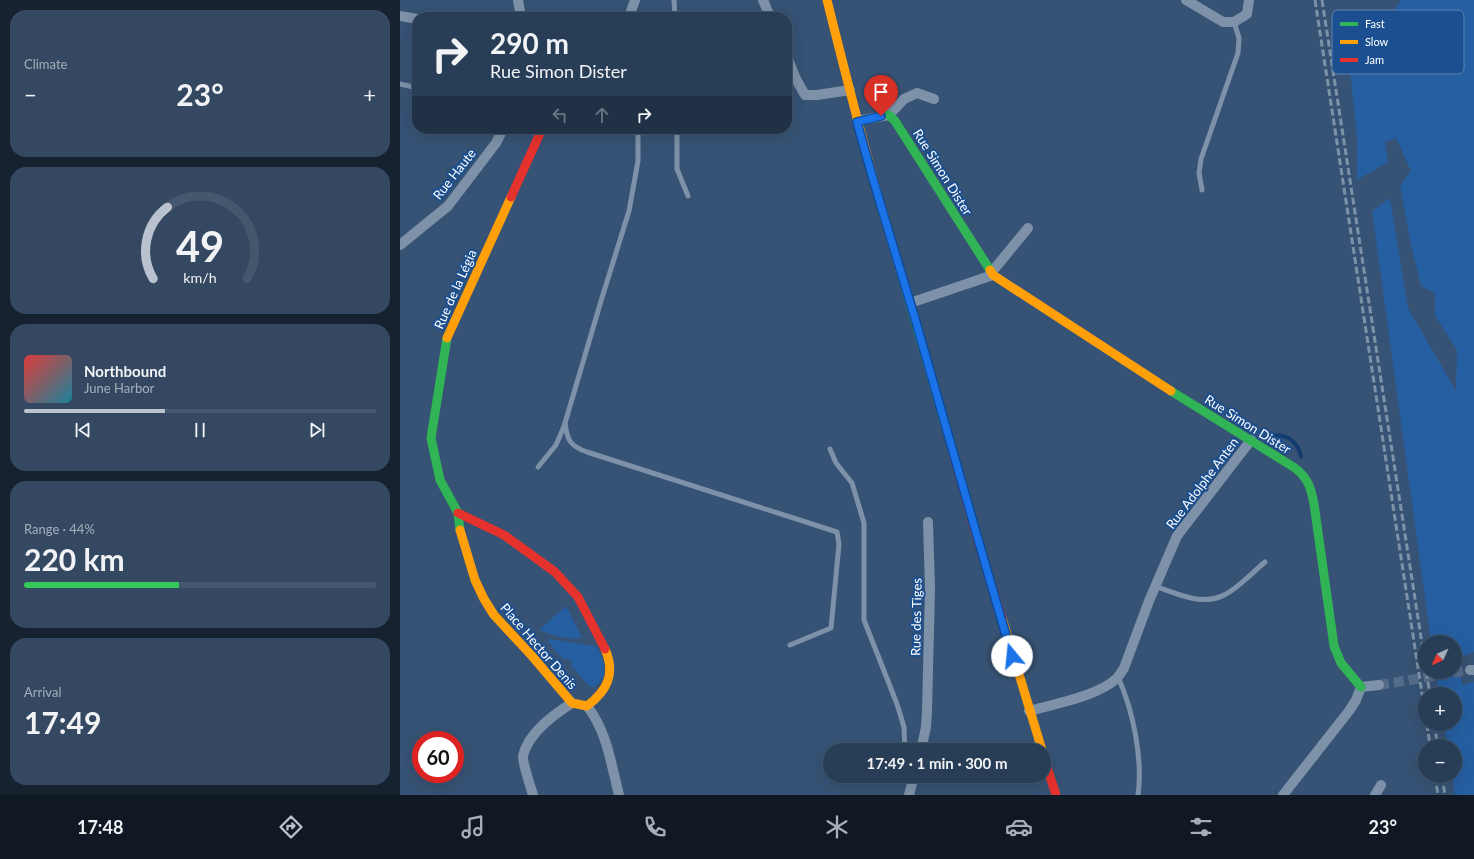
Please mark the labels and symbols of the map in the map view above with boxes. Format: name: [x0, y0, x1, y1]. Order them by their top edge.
legend: [1332, 10, 1464, 74]
text: Fast: [1365, 17, 1385, 30]
text: Slow: [1365, 35, 1389, 48]
text: Jam: [1365, 53, 1384, 66]
pin: [864, 75, 898, 116]
street label: Rue Simon Dister: [910, 126, 976, 218]
street label: Rue Haute: [429, 145, 479, 203]
street label: Rue de la Légia: [430, 247, 480, 331]
street label: Rue Simon Dister: [1202, 391, 1294, 457]
street label: Rue Adolphe Anten: [1162, 434, 1242, 532]
street label: Rue des Tiges: [907, 578, 925, 656]
street label: Place Hector Denis: [497, 600, 581, 693]
position arrow: [991, 635, 1033, 677]
north arrow: [1418, 635, 1462, 679]
speed limit sign: 60: [412, 731, 464, 783]

